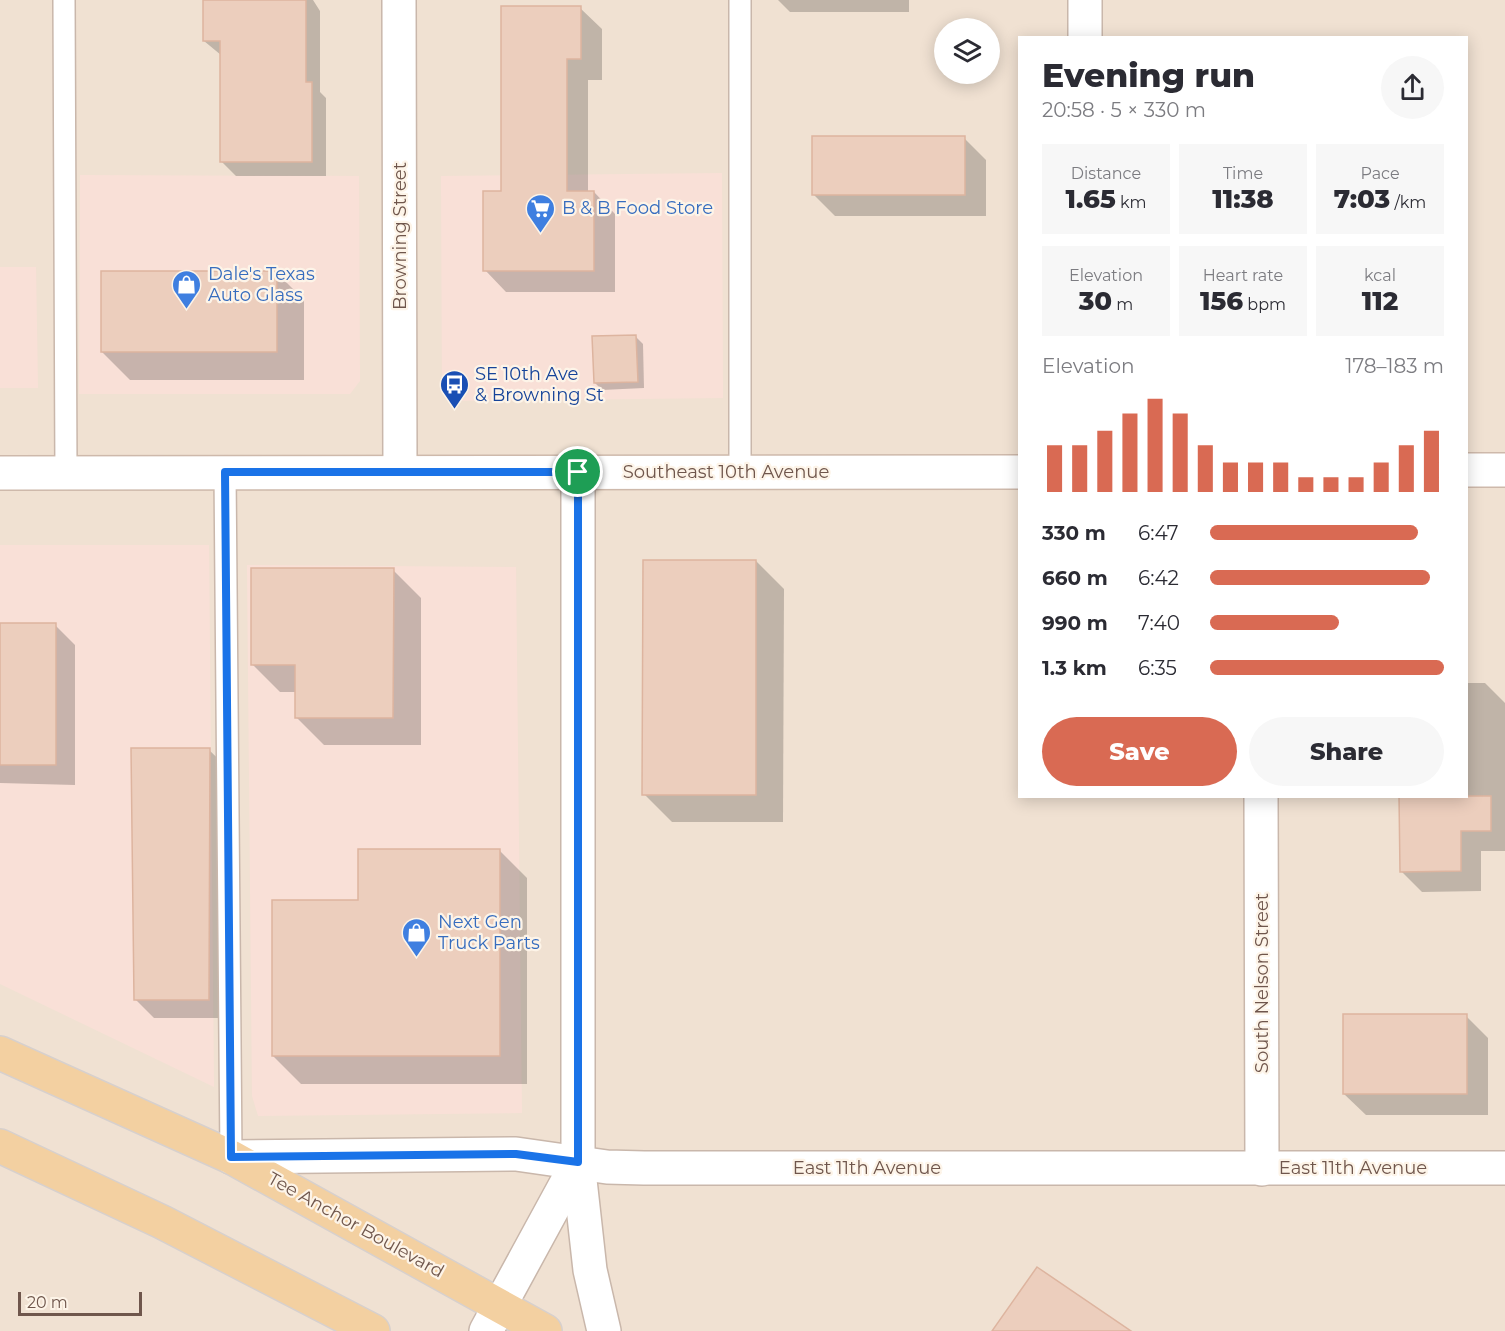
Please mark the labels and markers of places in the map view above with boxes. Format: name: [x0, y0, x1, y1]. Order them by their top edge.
supermarket icon: B & B Food Store: [525, 192, 557, 234]
place label: B & B Food Store: [562, 197, 713, 219]
place label: Dale's Texas Auto Glass: [208, 263, 315, 306]
shop icon: Dale's Texas Auto Glass: [171, 268, 203, 310]
place label: SE 10th Ave & Browning St: [475, 363, 604, 406]
bus stop icon: SE 10th Ave & Browning St: [438, 368, 470, 410]
pin: [552, 446, 603, 497]
place label: Next Gen Truck Parts: [438, 911, 540, 954]
shop icon: Next Gen Truck Parts: [401, 916, 433, 958]

